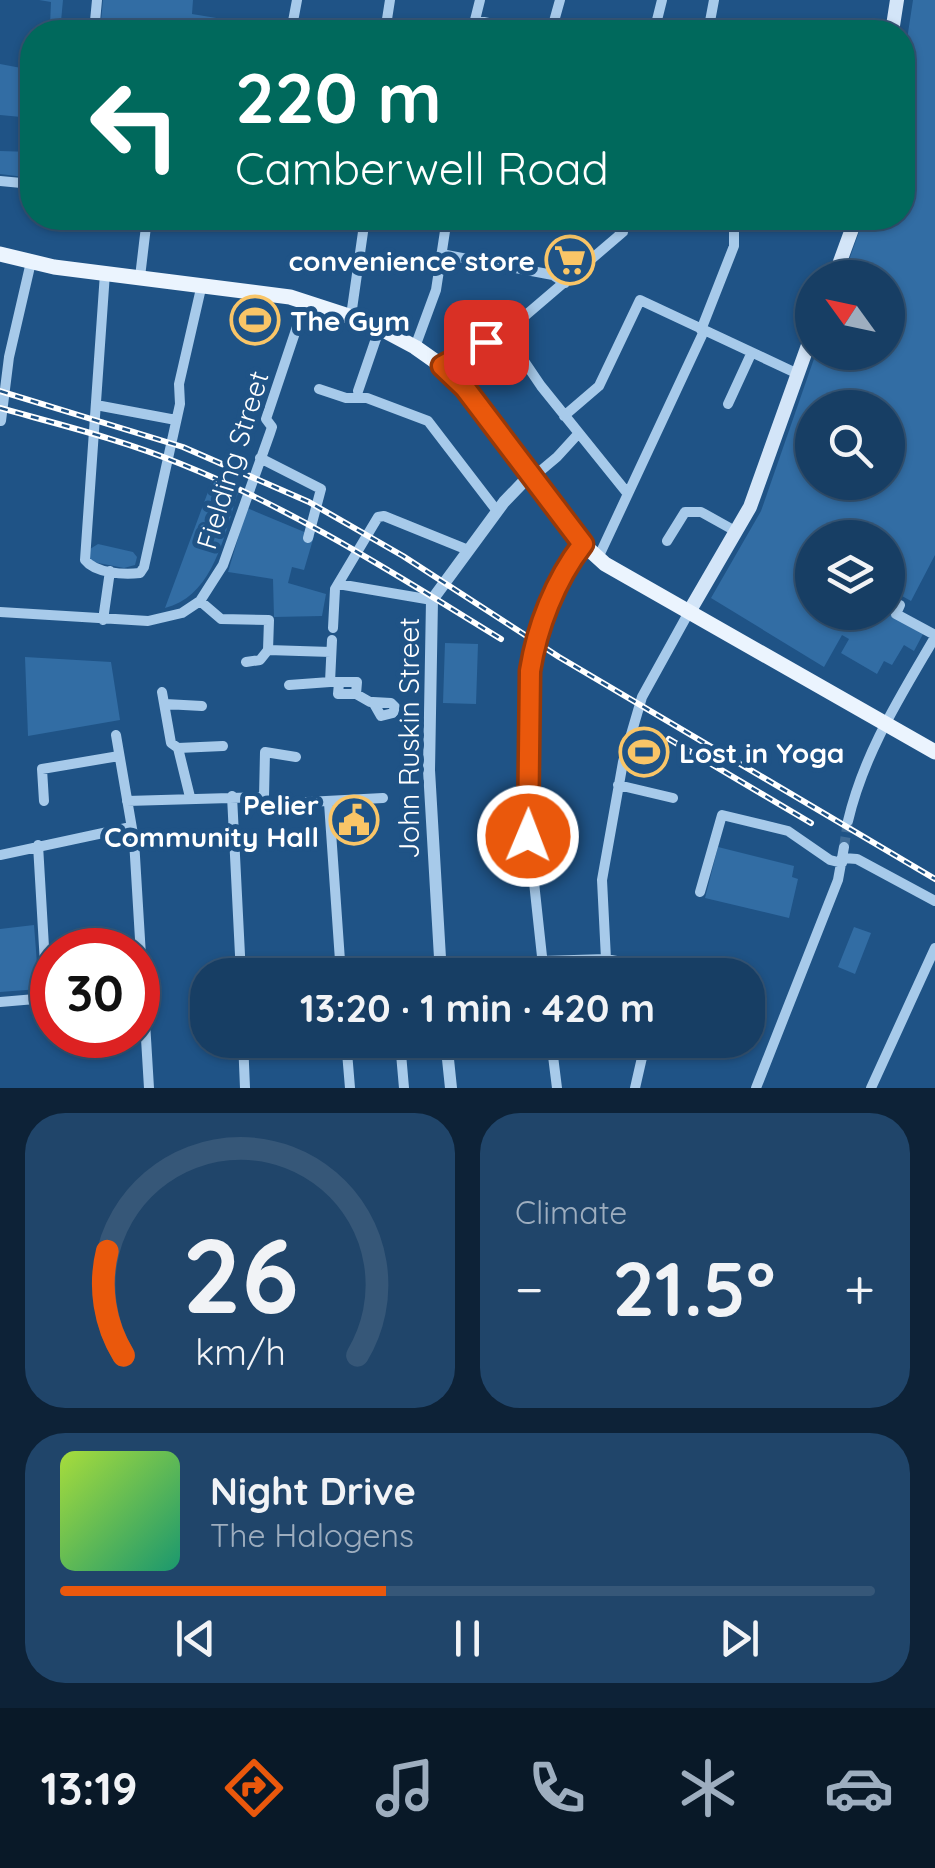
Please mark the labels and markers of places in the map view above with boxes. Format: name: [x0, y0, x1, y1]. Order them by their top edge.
supermarket icon: convenience store: [544, 234, 596, 286]
place label: convenience store: [289, 243, 535, 278]
sports icon: The Gym: [229, 294, 281, 346]
pin: [444, 300, 529, 385]
place label: The Gym: [290, 303, 410, 338]
sports icon: Lost in Yoga: [618, 726, 670, 778]
place label: Lost in Yoga: [679, 735, 844, 770]
place label: Pelier Community Hall: [104, 787, 319, 854]
public building icon: Pelier Community Hall: [328, 794, 380, 846]

